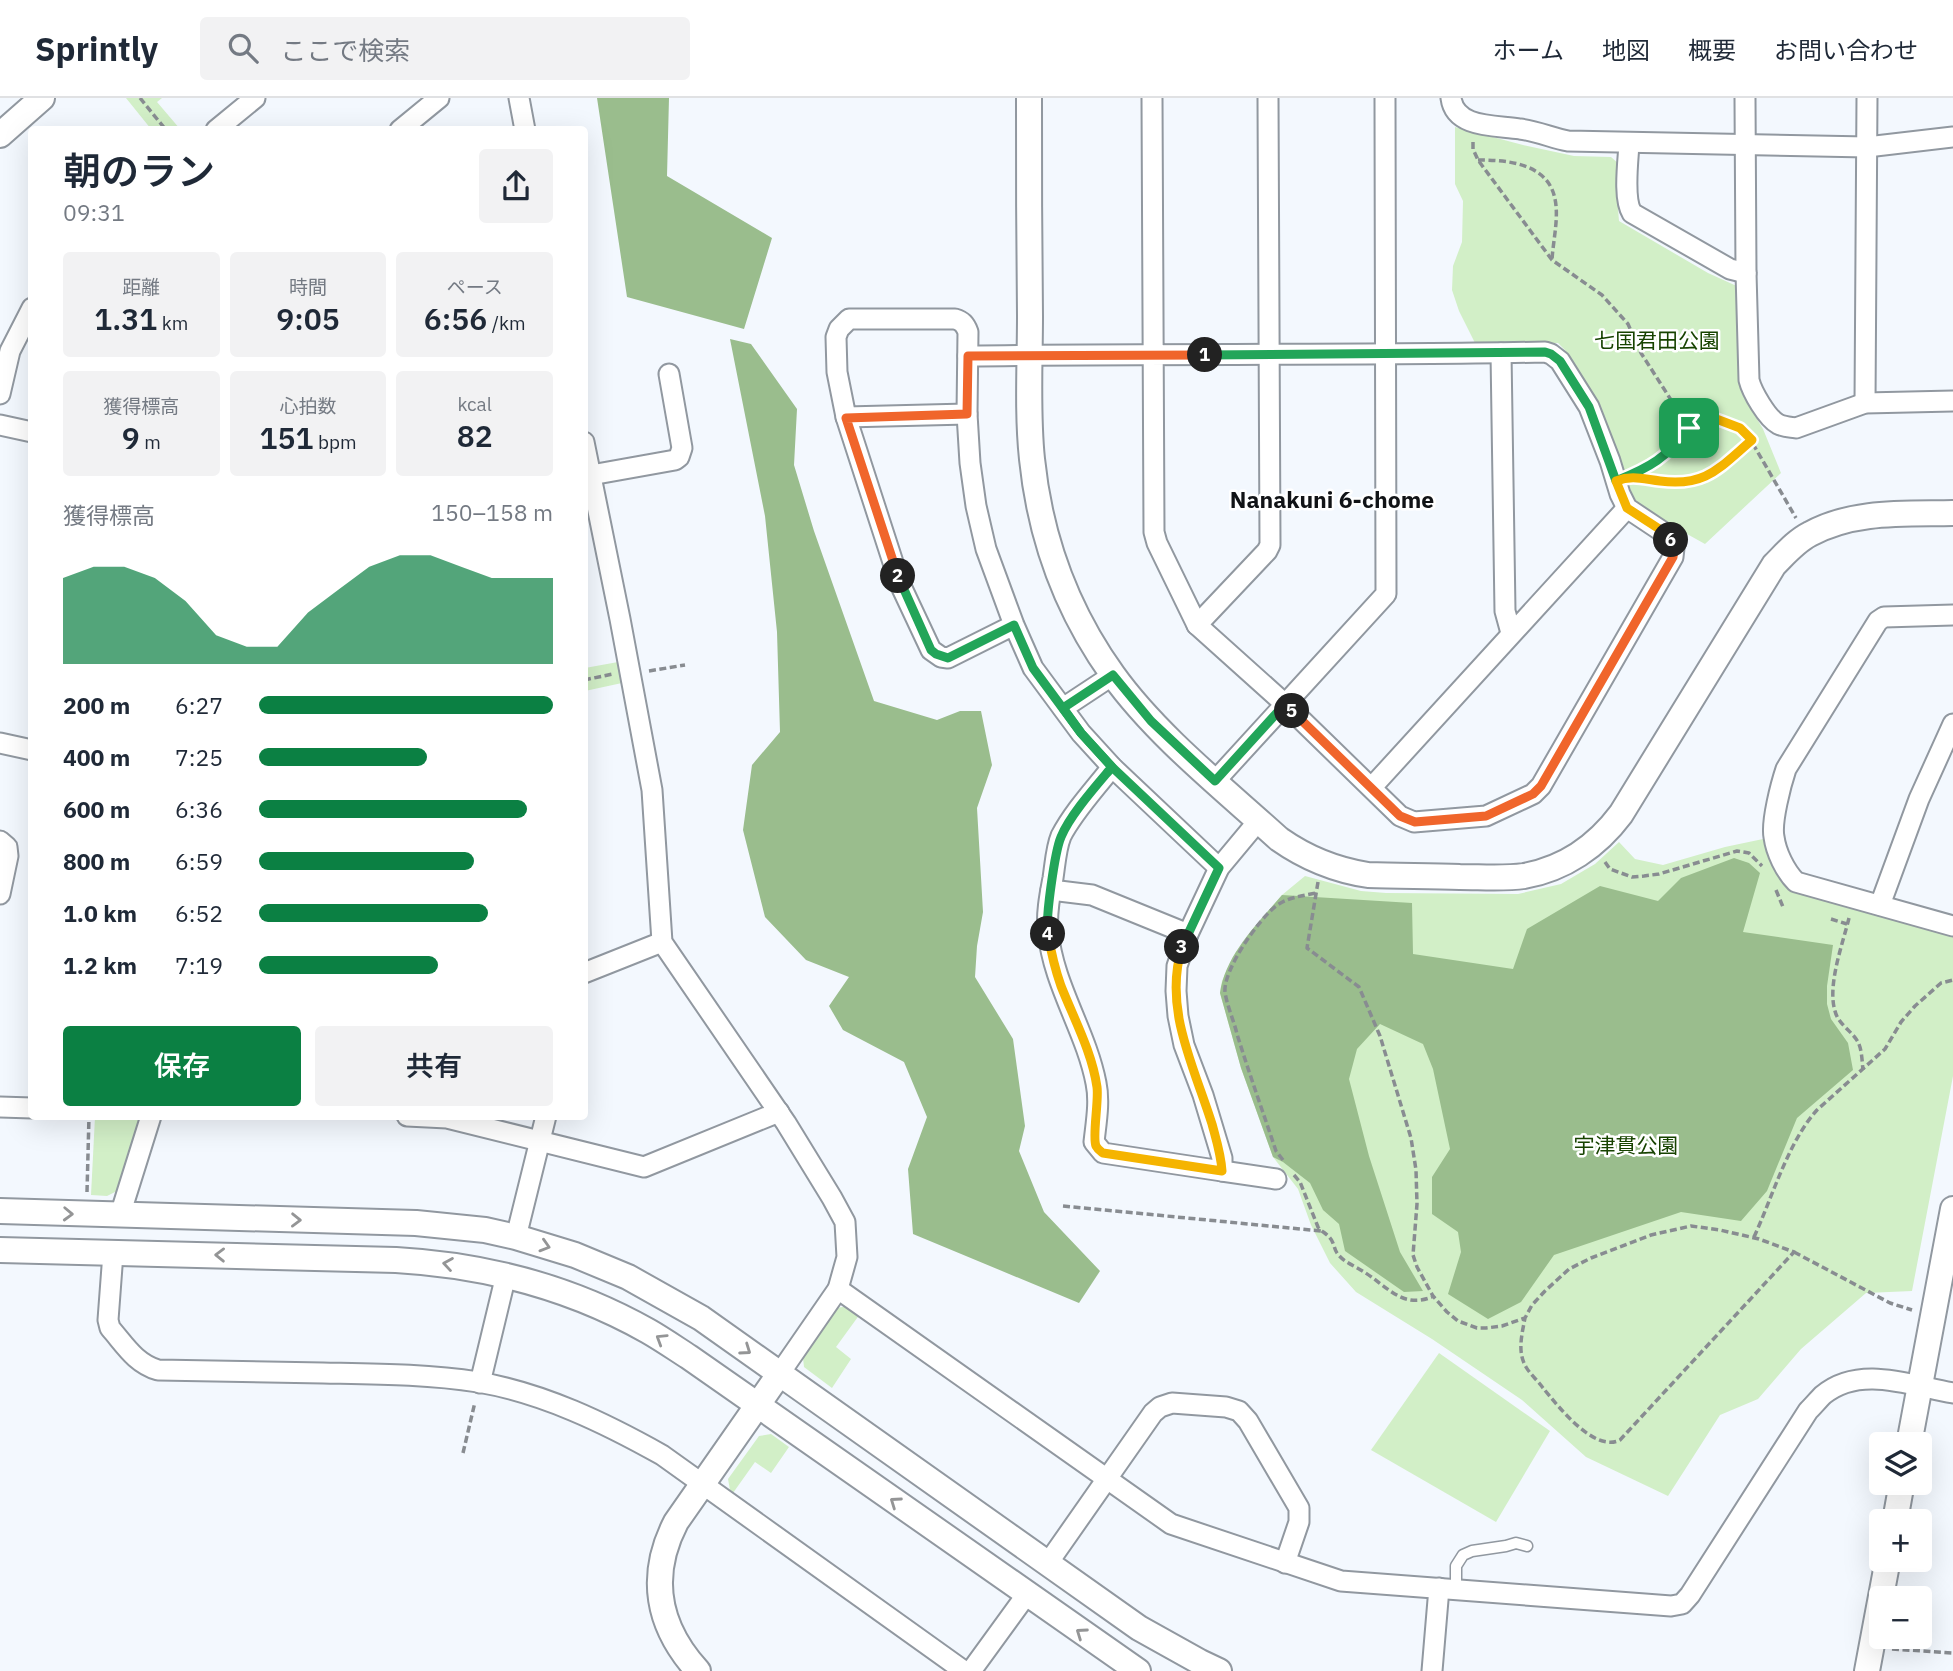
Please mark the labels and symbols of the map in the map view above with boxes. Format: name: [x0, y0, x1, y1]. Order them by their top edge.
park label: 七国君田公園: [1594, 326, 1720, 354]
pin: 1: [1188, 338, 1222, 372]
pin: [1659, 398, 1719, 458]
district label: Nanakuni 6-chome: [1230, 484, 1434, 514]
pin: 6: [1654, 522, 1688, 558]
pin: 2: [880, 559, 916, 594]
pin: 5: [1274, 694, 1310, 728]
pin: 4: [1030, 916, 1066, 952]
pin: 3: [1164, 930, 1200, 964]
park label: 宇津貫公園: [1574, 1131, 1679, 1159]
one-way arrow: [63, 1206, 74, 1221]
one-way arrow: [290, 1212, 301, 1227]
one-way arrow: [539, 1237, 551, 1252]
one-way arrow: [215, 1248, 226, 1263]
one-way arrow: [442, 1257, 454, 1272]
one-way arrow: [655, 1334, 668, 1347]
one-way arrow: [738, 1342, 751, 1354]
one-way arrow: [890, 1498, 903, 1510]
one-way arrow: [1076, 1628, 1089, 1641]

